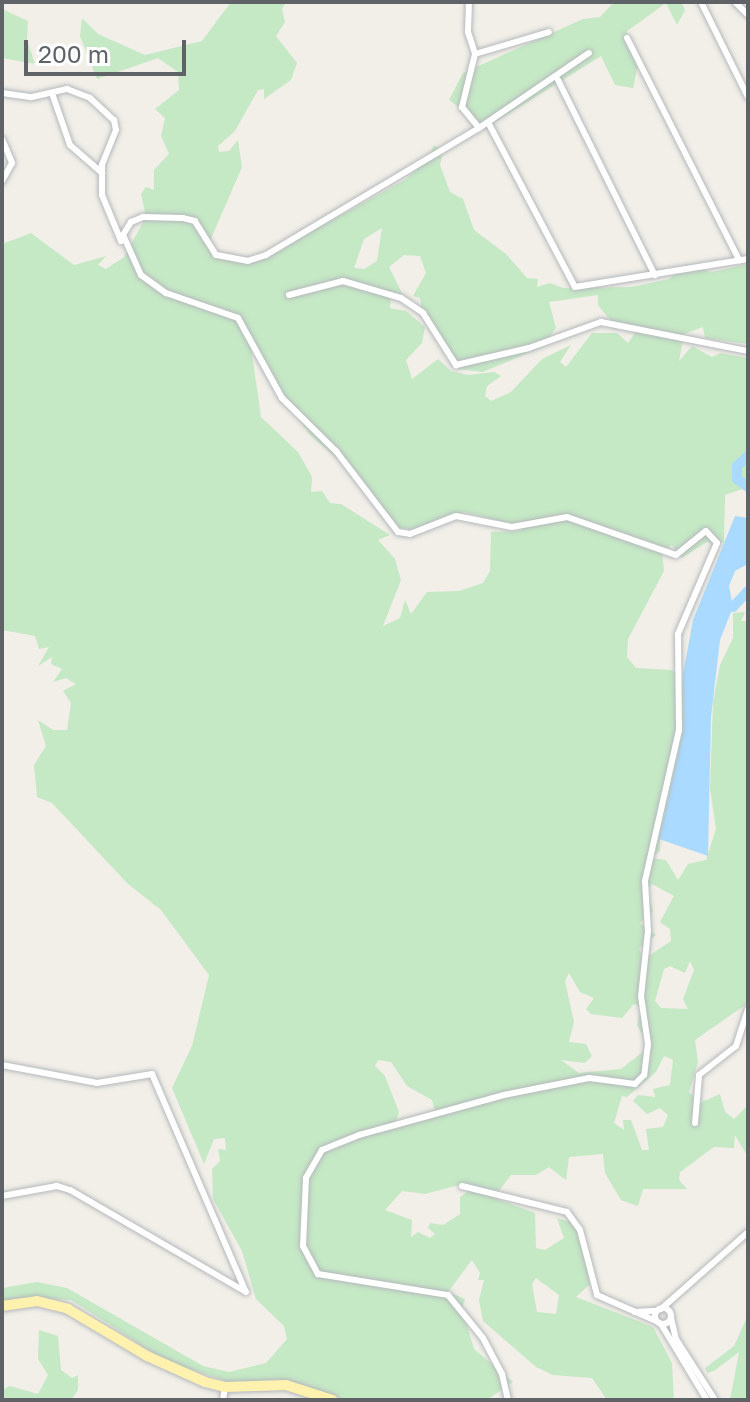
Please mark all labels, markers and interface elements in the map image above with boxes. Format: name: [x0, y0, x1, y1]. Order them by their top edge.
scale bar: [28, 24, 190, 74]
text: 200 m: [38, 39, 109, 68]

